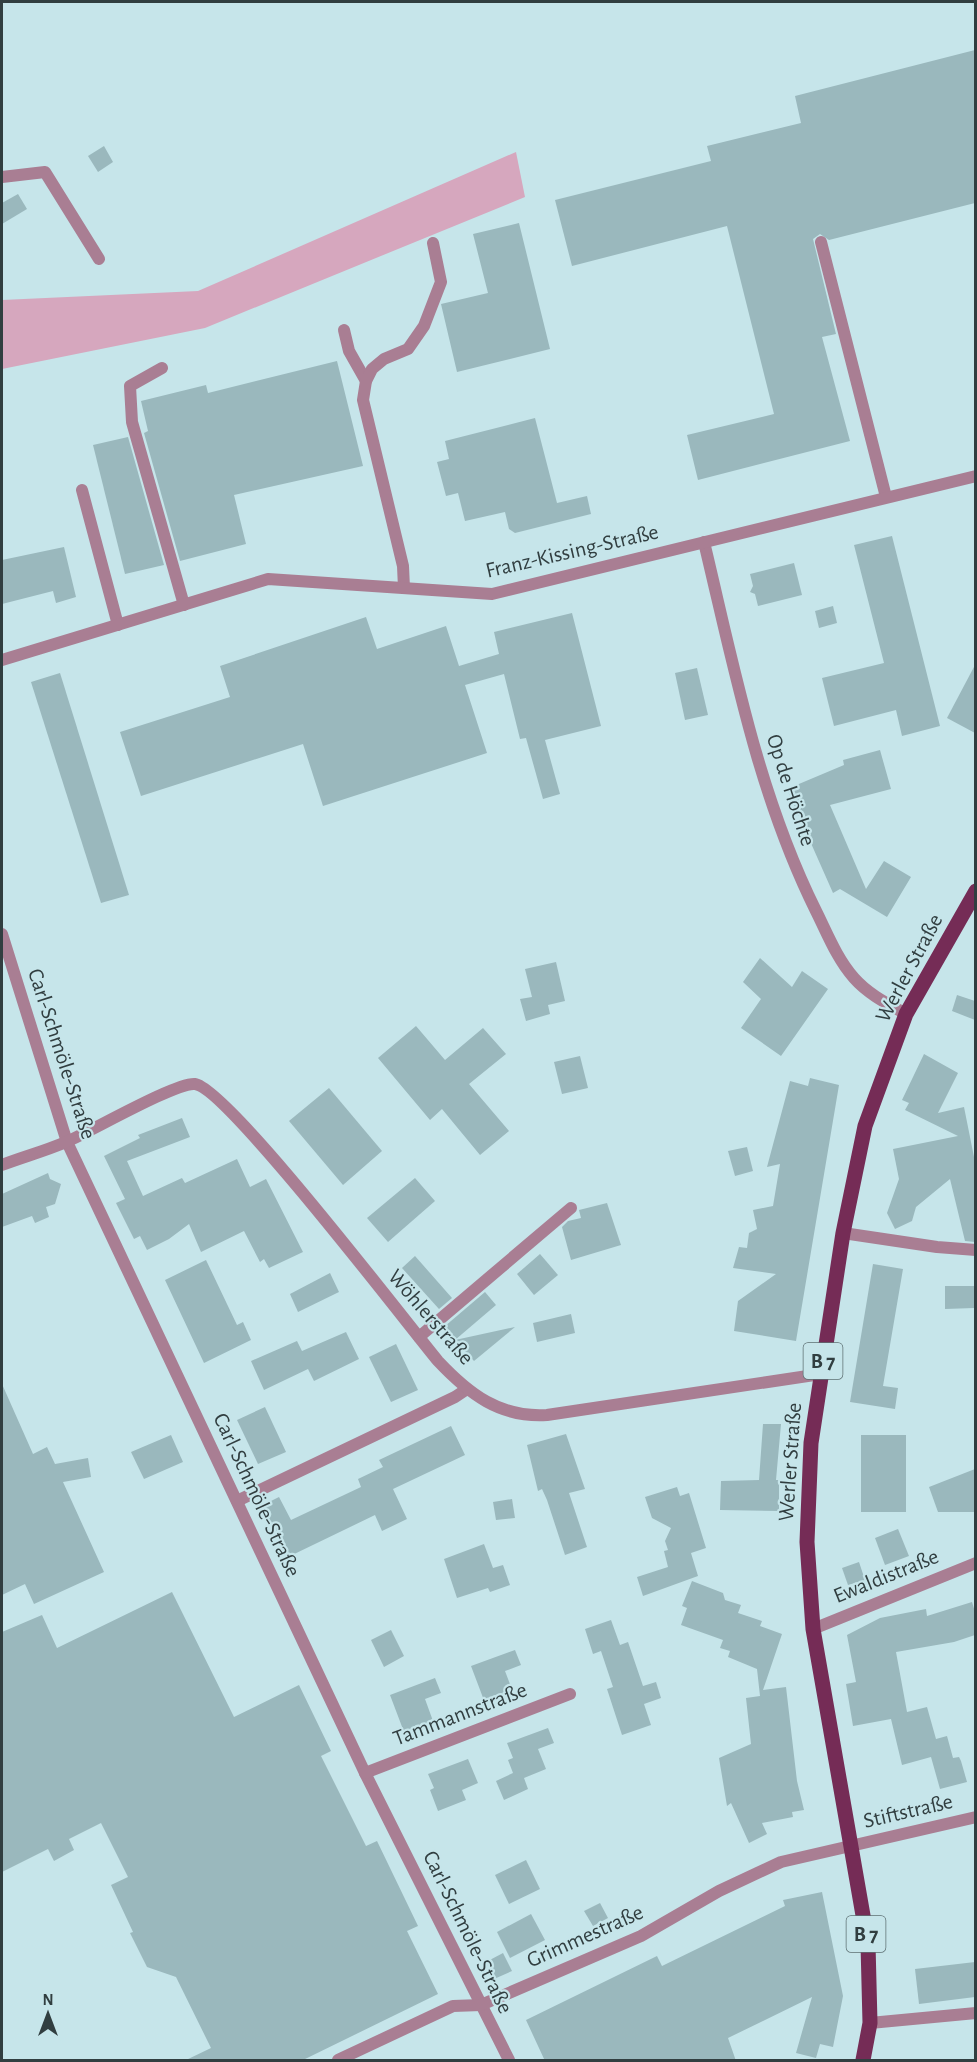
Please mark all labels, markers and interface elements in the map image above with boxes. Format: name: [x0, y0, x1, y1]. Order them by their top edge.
street label: Franz-Kissing-Straße: [483, 520, 661, 582]
street label: Op de Höchte: [763, 731, 819, 849]
street label: Werler Straße: [871, 910, 947, 1026]
street label: Carl-Schmöle-Straße: [24, 966, 100, 1142]
street label: Wöhlerstraße: [384, 1265, 478, 1369]
road number: B 7: [804, 1343, 842, 1379]
street label: Werler Straße: [775, 1402, 805, 1522]
street label: Carl-Schmöle-Straße: [209, 1410, 305, 1580]
street label: Ewaldistraße: [830, 1545, 942, 1607]
street label: Tammannstraße: [390, 1678, 530, 1750]
street label: Stiftstraße: [861, 1790, 955, 1832]
street label: Carl-Schmöle-Straße: [419, 1847, 517, 2017]
street label: Grimmestraße: [523, 1901, 647, 1971]
road number: B 7: [846, 1916, 886, 1952]
north arrow: [18, 1984, 78, 2044]
text: N: [42, 1992, 54, 2008]

